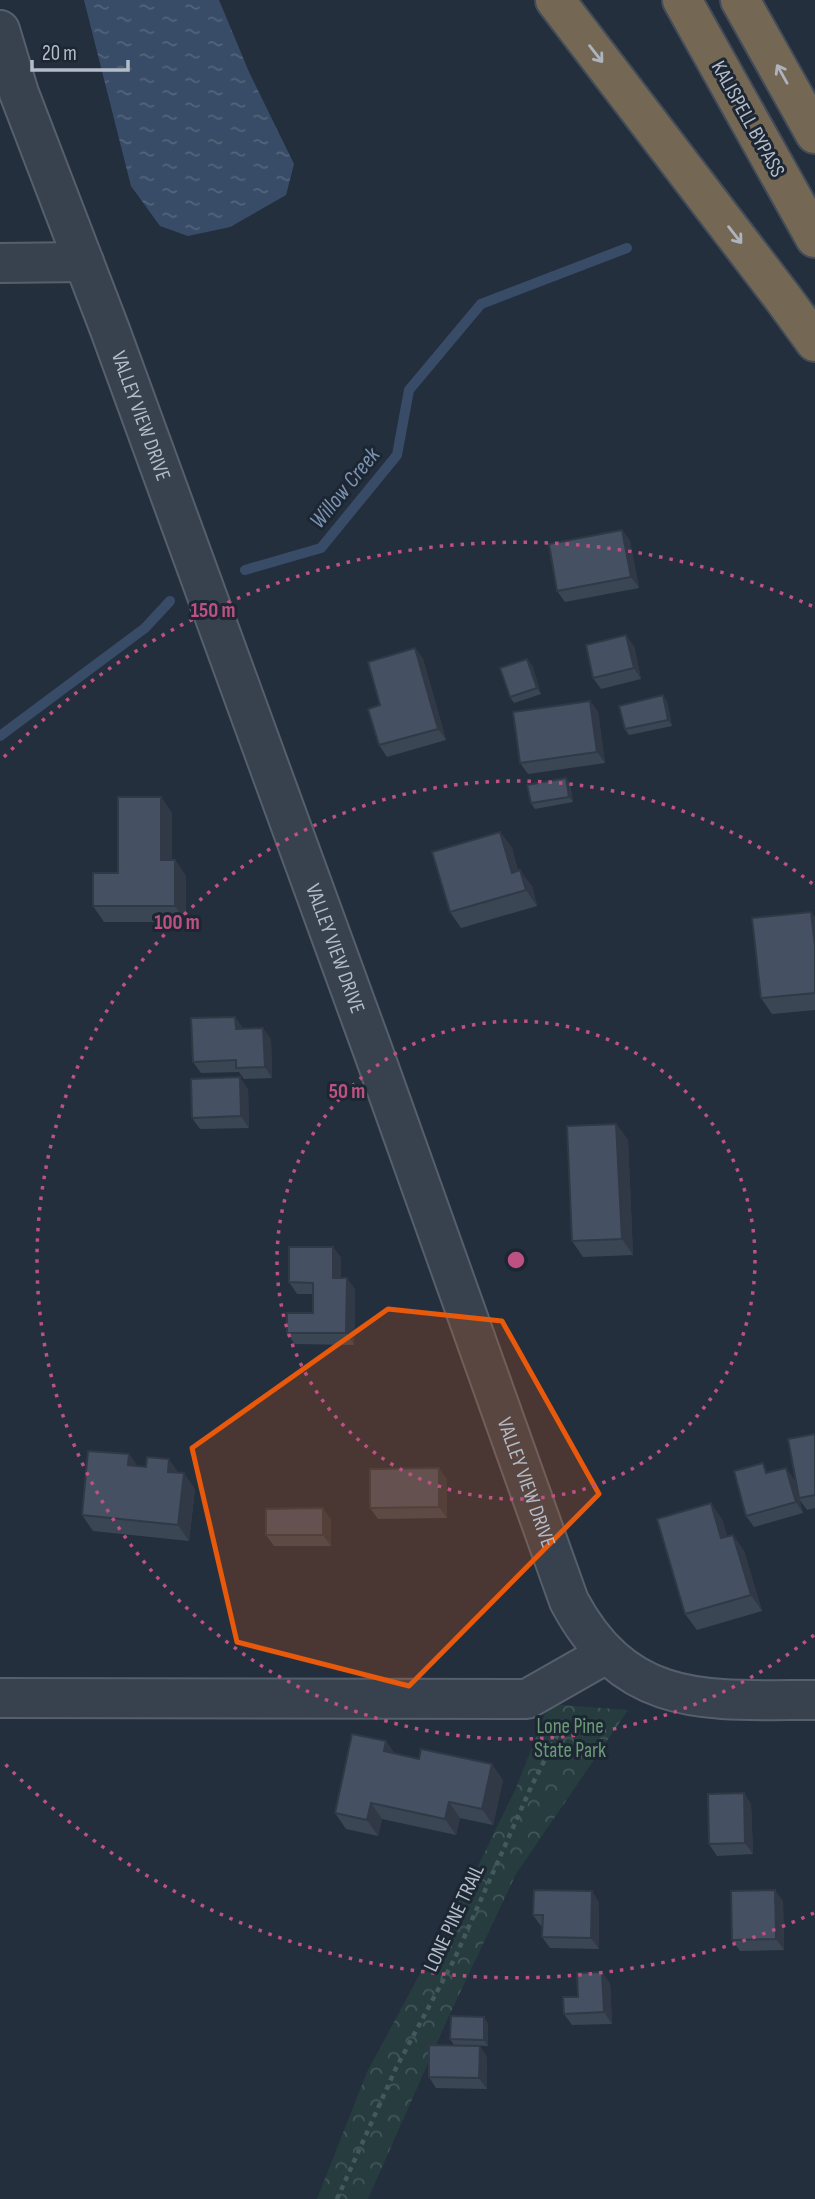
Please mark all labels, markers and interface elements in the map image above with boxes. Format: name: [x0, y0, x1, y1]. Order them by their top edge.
scale bar: [32, 28, 128, 72]
text: 20 m: [42, 41, 77, 66]
one-way arrow: [589, 44, 604, 63]
street label: KALISPELL BYPASS: [706, 57, 790, 181]
one-way arrow: [775, 65, 789, 85]
one-way arrow: [727, 225, 742, 243]
street label: VALLEY VIEW DRIVE: [106, 348, 176, 484]
water label: Willow Creek: [304, 441, 387, 534]
text: 150 m: [191, 598, 235, 623]
street label: VALLEY VIEW DRIVE: [301, 880, 371, 1017]
text: 100 m: [154, 910, 200, 935]
text: 50 m: [329, 1079, 365, 1104]
centre of rings: [504, 1248, 528, 1272]
street label: VALLEY VIEW DRIVE: [492, 1414, 561, 1551]
park label: Lone Pine State Park: [534, 1714, 606, 1763]
street label: LONE PINE TRAIL: [418, 1860, 490, 1976]

